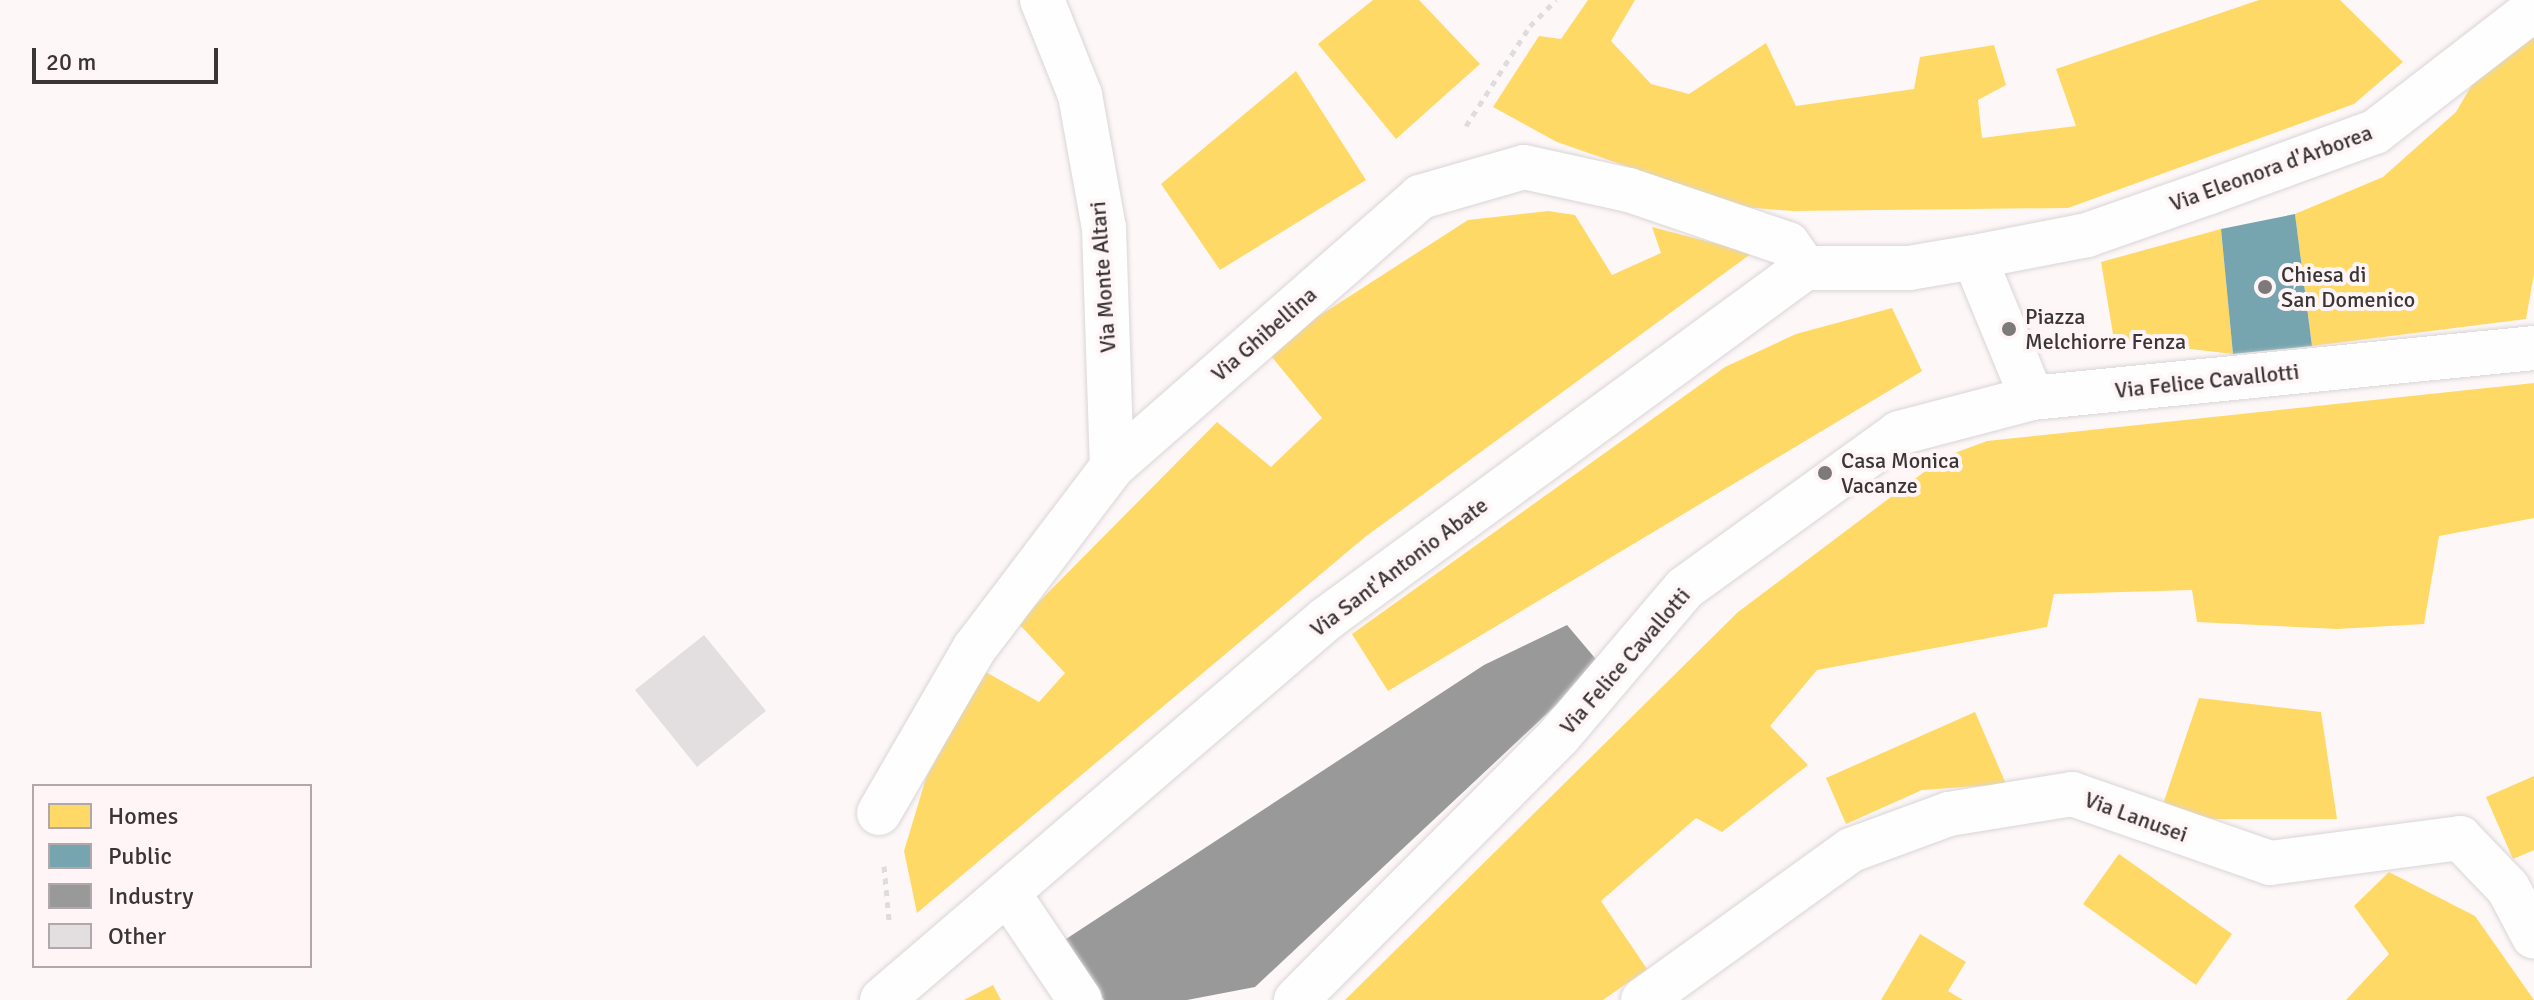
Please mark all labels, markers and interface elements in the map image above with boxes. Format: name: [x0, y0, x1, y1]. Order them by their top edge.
scale bar: [36, 32, 222, 82]
text: 20 m: [46, 47, 96, 77]
street label: Via Eleonora d'Arborea: [2166, 119, 2376, 217]
street label: Via Monte Altari: [1085, 200, 1121, 354]
place label: Chiesa di San Domenico: [2281, 261, 2415, 312]
marker: Chiesa di San Domenico: [2256, 278, 2274, 296]
street label: Via Ghibellina: [1206, 281, 1322, 387]
place label: Piazza Melchiorre Fenza: [2025, 303, 2186, 354]
marker: Piazza Melchiorre Fenza: [2000, 320, 2018, 338]
street label: Via Felice Cavallotti: [2114, 358, 2300, 404]
place label: Casa Monica Vacanze: [1841, 447, 1960, 498]
marker: Casa Monica Vacanze: [1816, 464, 1834, 482]
street label: Via Sant'Antonio Abate: [1305, 492, 1493, 642]
street label: Via Felice Cavallotti: [1554, 582, 1696, 740]
legend: [32, 784, 312, 968]
street label: Via Lanusei: [2081, 786, 2191, 848]
text: Homes: [108, 801, 178, 831]
text: Public: [108, 841, 172, 871]
text: Industry: [108, 881, 194, 911]
text: Other: [108, 921, 166, 951]

